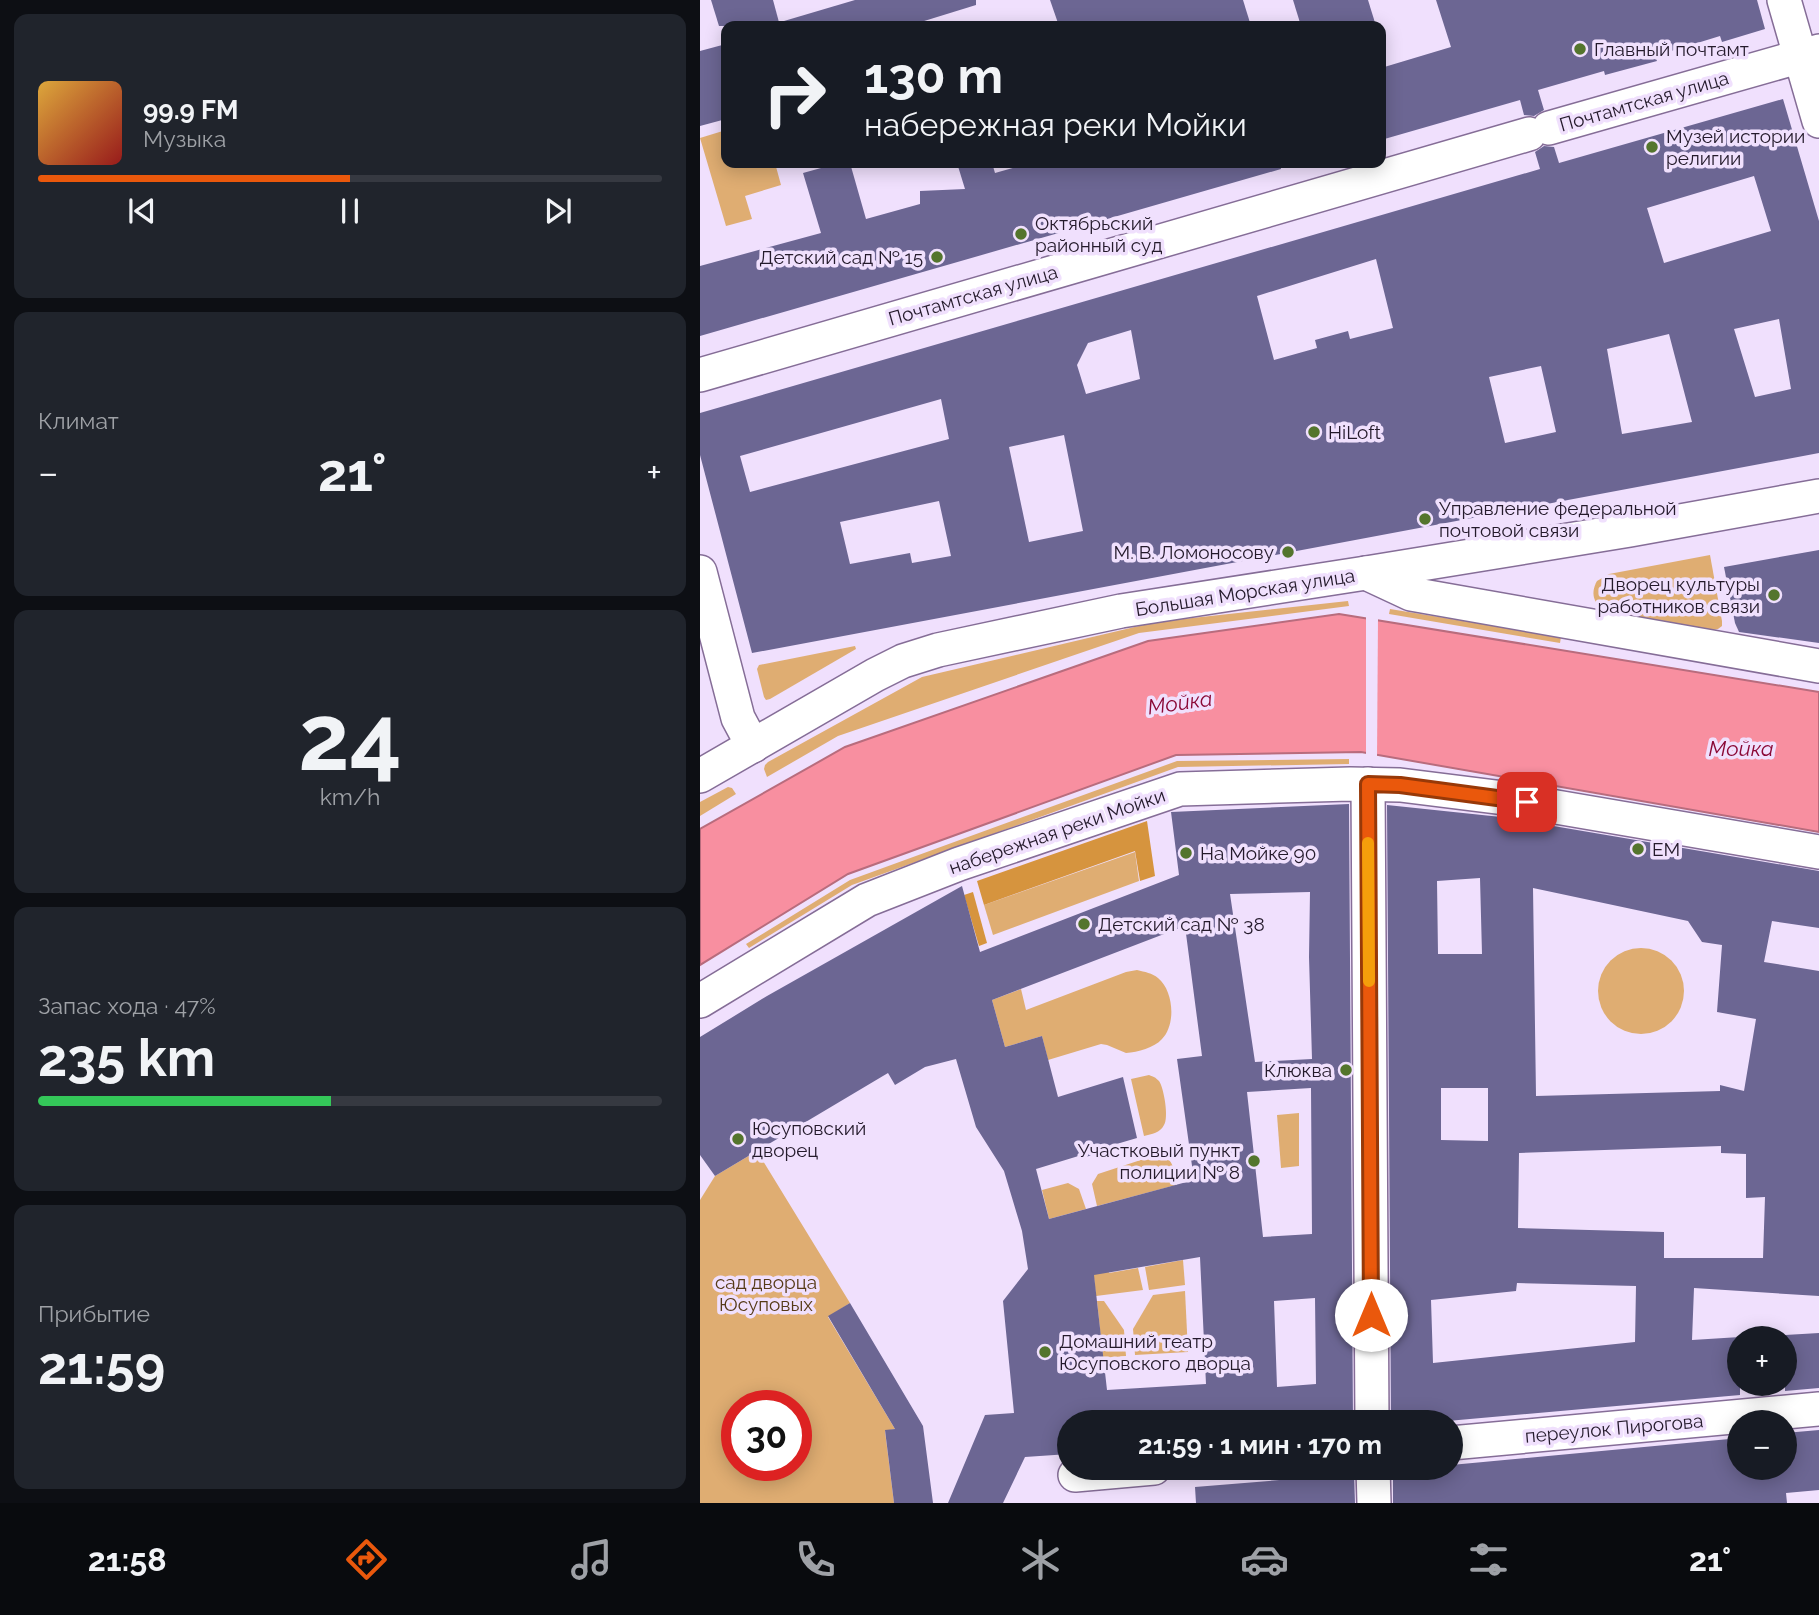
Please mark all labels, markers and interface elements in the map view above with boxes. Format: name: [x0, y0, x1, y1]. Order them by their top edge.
place label: Главный почтамт: [1594, 38, 1749, 60]
marker: Главный почтамт: [1572, 41, 1588, 57]
text: 130 m: [864, 47, 1003, 104]
icon: right: [749, 49, 840, 140]
street label: Почтамтская улица: [1557, 66, 1731, 136]
text: 99.9 FM: [143, 95, 238, 125]
text: набережная реки Мойки: [864, 106, 1247, 143]
text: Музыка: [143, 125, 226, 152]
place label: Музей истории религии: [1666, 125, 1805, 169]
marker: Музей истории религии: [1644, 139, 1660, 155]
icon: previous: [123, 192, 161, 230]
icon: pause: [331, 192, 369, 230]
icon: next: [539, 192, 577, 230]
place label: Октябрьский районный суд: [1035, 212, 1162, 256]
marker: Октябрьский районный суд: [1013, 226, 1029, 242]
place label: Детский сад № 15: [759, 246, 923, 268]
marker: Детский сад № 15: [929, 249, 945, 265]
street label: Почтамтская улица: [886, 260, 1060, 330]
text: Климат: [38, 407, 119, 434]
place label: HiLoft: [1328, 421, 1381, 443]
marker: HiLoft: [1306, 424, 1322, 440]
text: 21°: [318, 442, 387, 503]
text: −: [38, 450, 58, 495]
text: +: [646, 450, 662, 495]
place label: Управление федеральной почтовой связи: [1439, 497, 1676, 541]
marker: Управление федеральной почтовой связи: [1417, 511, 1433, 527]
place label: М. В. Ломоносову: [1114, 541, 1274, 563]
marker: М. В. Ломоносову: [1280, 544, 1296, 560]
street label: Большая Морская улица: [1134, 564, 1356, 620]
place label: Дворец культуры работников связи: [1597, 573, 1760, 617]
marker: Дворец культуры работников связи: [1766, 587, 1782, 603]
text: 24: [298, 684, 402, 791]
water label: Мойка: [1146, 686, 1214, 719]
water label: Мойка: [1709, 736, 1773, 761]
pin: [1497, 772, 1557, 832]
text: km/h: [320, 783, 380, 810]
icon: arrive: [1508, 783, 1546, 821]
street label: набережная реки Мойки: [946, 784, 1168, 878]
place label: ЕМ: [1652, 838, 1680, 860]
marker: ЕМ: [1630, 841, 1646, 857]
place label: На Мойке 90: [1200, 842, 1316, 864]
marker: На Мойке 90: [1178, 845, 1194, 861]
place label: Детский сад № 38: [1098, 913, 1265, 935]
marker: Детский сад № 38: [1076, 916, 1092, 932]
text: Запас хода · 47%: [38, 992, 216, 1019]
text: 235 km: [38, 1027, 215, 1088]
place label: Клюква: [1264, 1059, 1332, 1081]
marker: Клюква: [1338, 1062, 1354, 1078]
place label: Юсуповский дворец: [752, 1117, 866, 1161]
marker: Юсуповский дворец: [730, 1131, 746, 1147]
place label: Участковый пункт полиции № 8: [1078, 1139, 1240, 1183]
marker: Участковый пункт полиции № 8: [1246, 1153, 1262, 1169]
park label: сад дворца Юсуповых: [715, 1271, 817, 1315]
position arrow: [1334, 1278, 1408, 1352]
text: Прибытие: [38, 1300, 150, 1327]
map controls: [1727, 1326, 1797, 1480]
button: +: [1727, 1326, 1797, 1396]
place label: Домашний театр Юсуповского дворца: [1059, 1330, 1251, 1374]
text: 21:59: [38, 1335, 165, 1396]
marker: Домашний театр Юсуповского дворца: [1037, 1344, 1053, 1360]
speed limit sign: 30: [721, 1390, 812, 1481]
street label: переулок Пирогова: [1524, 1409, 1704, 1447]
button: −: [1727, 1410, 1797, 1480]
text: 21:59 · 1 мин · 170 m: [1138, 1430, 1382, 1460]
icon: directions: [342, 1535, 391, 1584]
icon: music: [567, 1535, 616, 1584]
icon: phone: [791, 1535, 840, 1584]
icon: climate: [1016, 1535, 1065, 1584]
icon: car: [1240, 1535, 1289, 1584]
icon: filters: [1464, 1535, 1513, 1584]
text: 21:58: [88, 1541, 167, 1578]
text: 21°: [1689, 1541, 1731, 1578]

